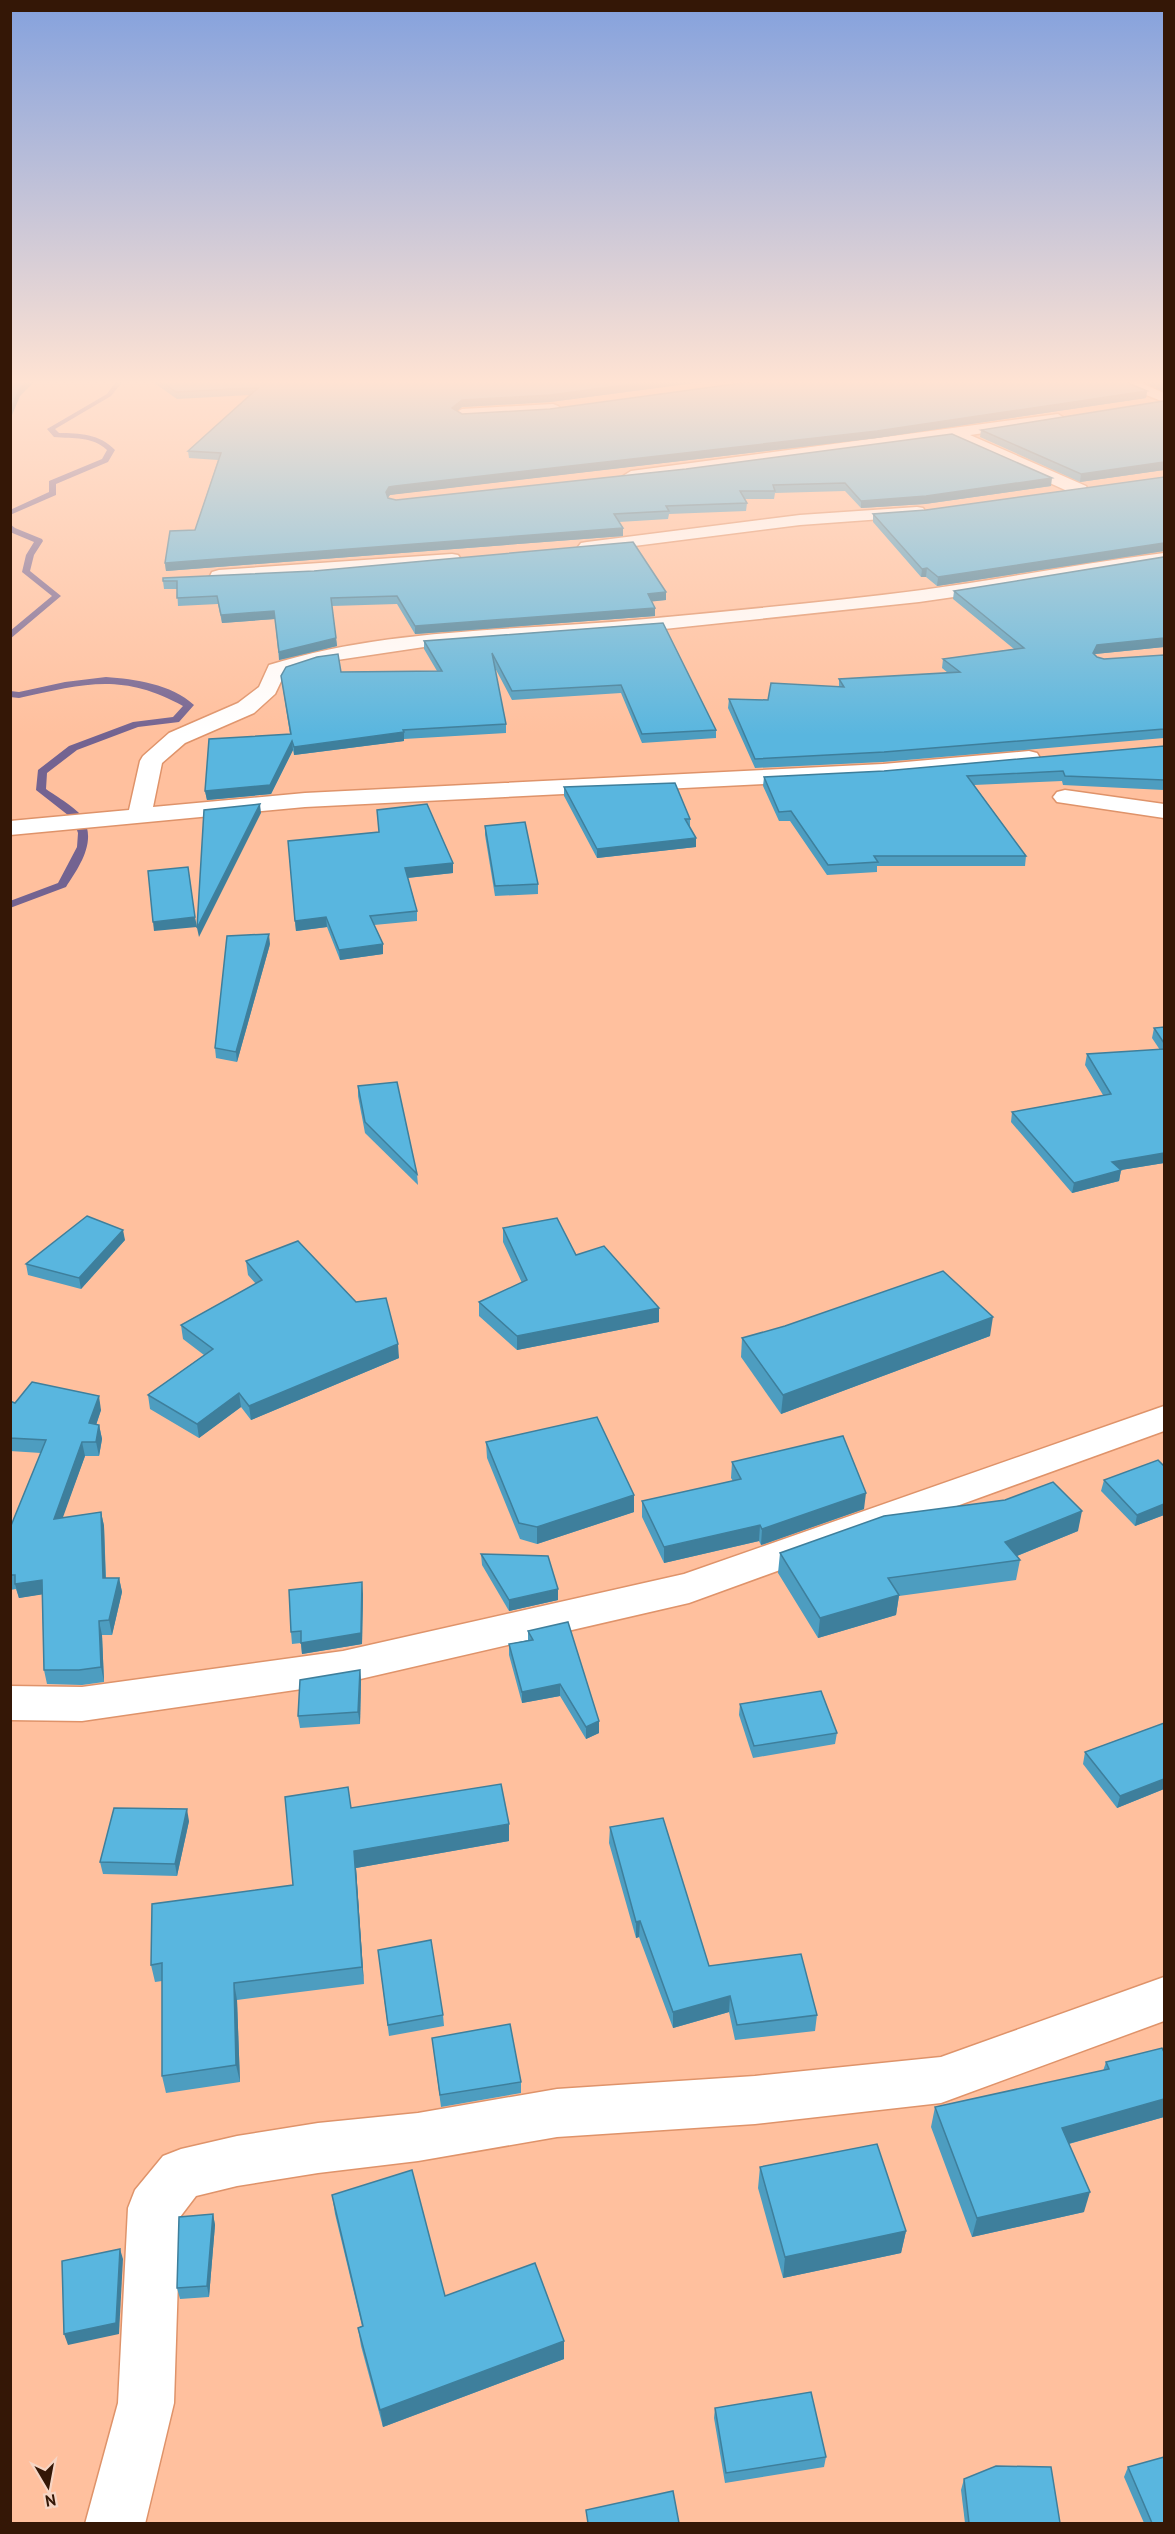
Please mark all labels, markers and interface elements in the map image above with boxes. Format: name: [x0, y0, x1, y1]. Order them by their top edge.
north arrow: [18, 2456, 78, 2516]
text: N: [44, 2490, 58, 2512]

